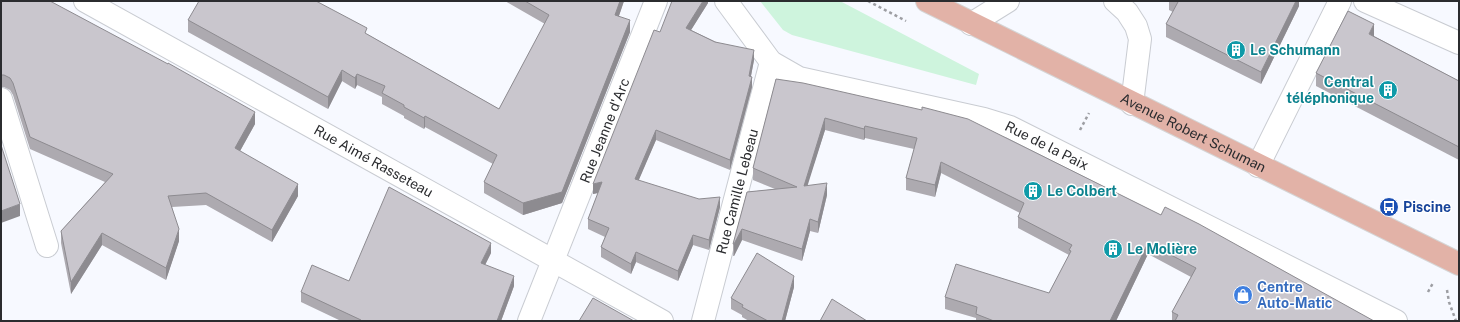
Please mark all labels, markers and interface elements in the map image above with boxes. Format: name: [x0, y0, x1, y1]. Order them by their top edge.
building icon: Le Schumann: [1225, 39, 1247, 61]
place label: Le Schumann: [1250, 42, 1340, 58]
place label: Central téléphonique: [1286, 74, 1374, 106]
street label: Rue Jeanne d'Arc: [577, 76, 633, 185]
building icon: Central téléphonique: [1377, 79, 1399, 101]
street label: Avenue Robert Schuman: [1118, 90, 1269, 175]
street label: Rue de la Paix: [1002, 118, 1091, 173]
street label: Rue Aimé Rasseteau: [311, 122, 436, 200]
street label: Rue Camille Lebeau: [713, 127, 761, 256]
building icon: Le Colbert: [1022, 180, 1044, 202]
place label: Le Colbert: [1047, 183, 1117, 199]
bus stop icon: Piscine: [1378, 196, 1400, 218]
place label: Piscine: [1403, 199, 1451, 215]
building icon: Le Molière: [1102, 238, 1124, 260]
place label: Le Molière: [1127, 241, 1197, 257]
place label: Centre Auto-Matic: [1257, 279, 1333, 311]
shop icon: Centre Auto-Matic: [1232, 284, 1254, 306]

